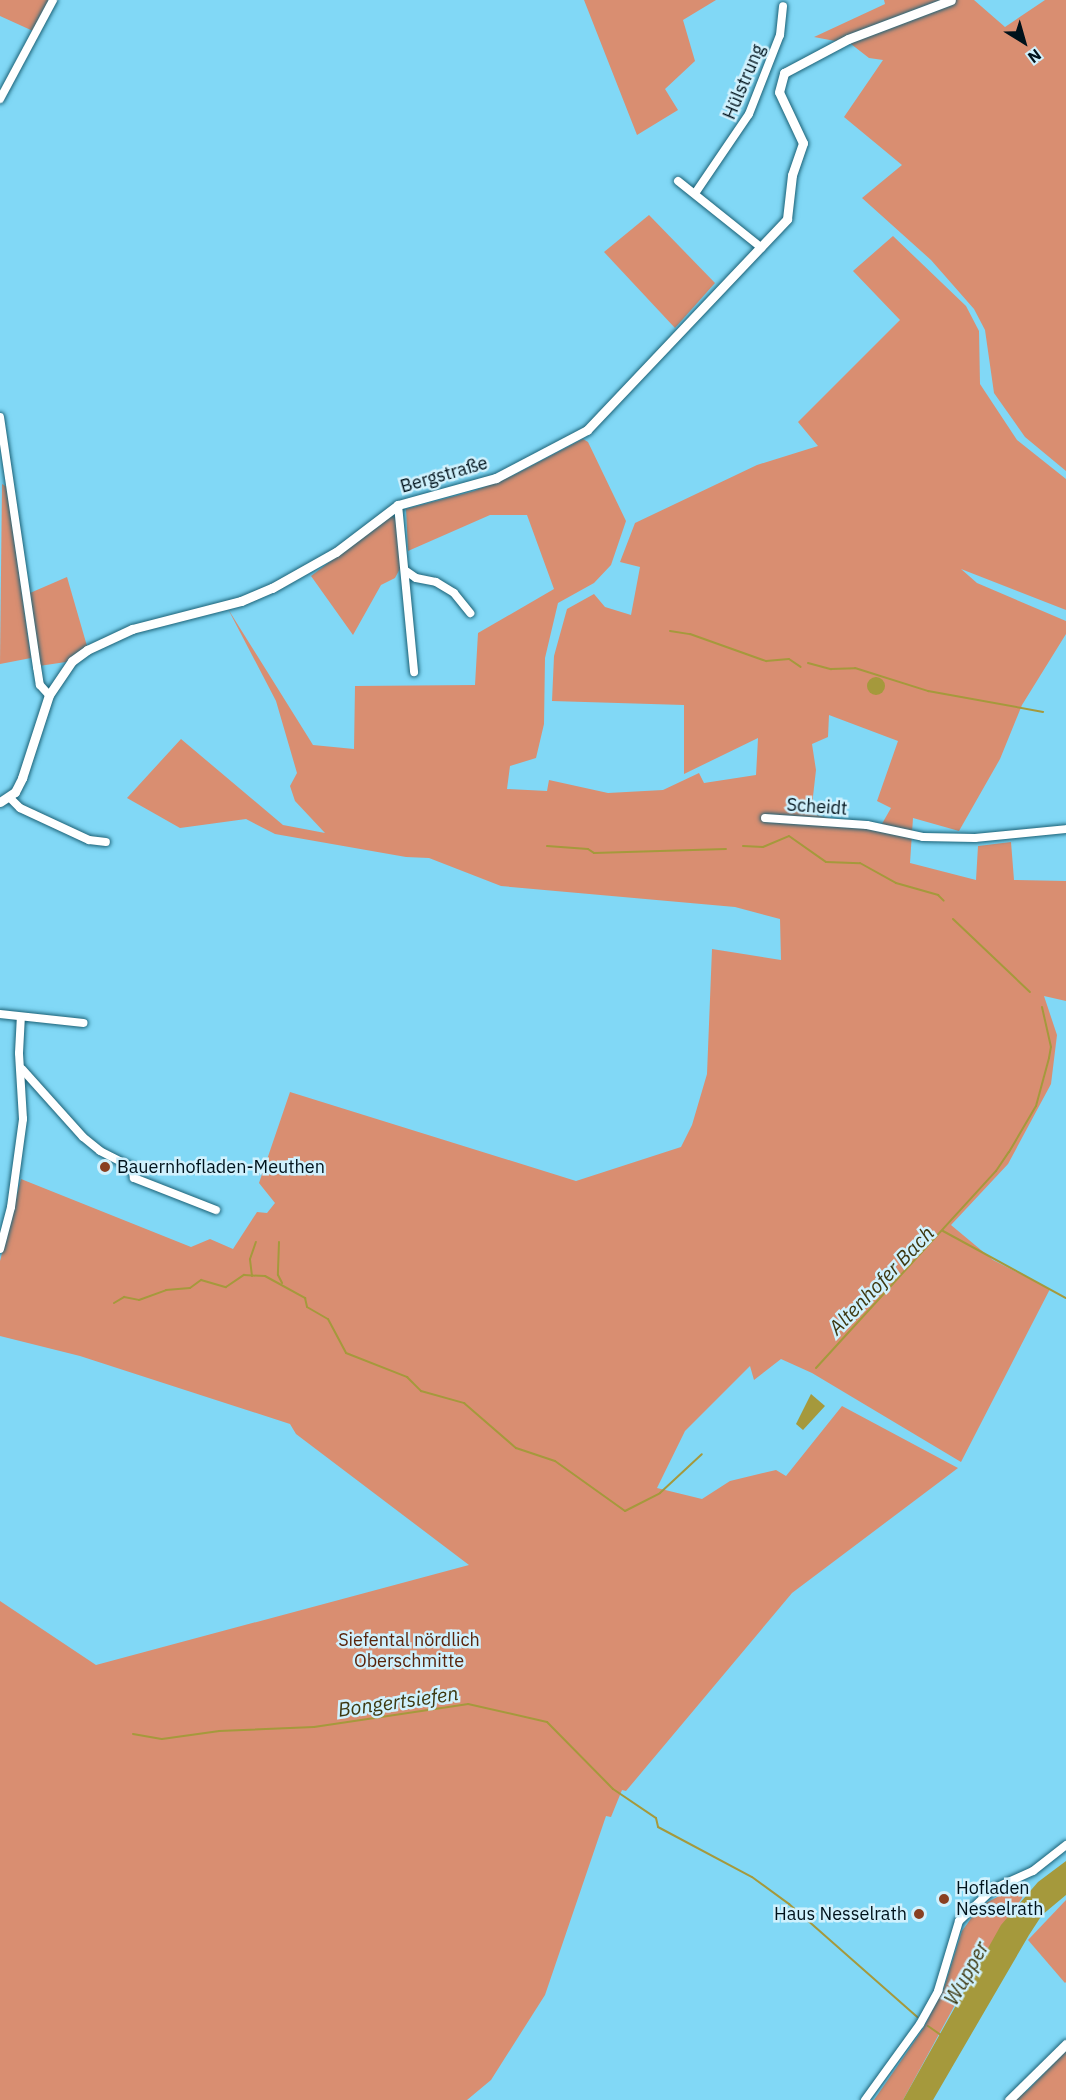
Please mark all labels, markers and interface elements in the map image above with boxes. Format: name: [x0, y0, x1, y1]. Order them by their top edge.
north arrow: [994, 12, 1054, 72]
street label: Hülstrung: [719, 41, 769, 123]
text: N: [1024, 45, 1045, 68]
street label: Bergstraße: [398, 452, 490, 498]
street label: Scheidt: [786, 794, 848, 820]
place label: Bauernhofladen-Meuthen: [117, 1156, 325, 1178]
marker: Bauernhofladen-Meuthen: [98, 1160, 112, 1174]
water label: Altenhofer Bach: [823, 1221, 939, 1339]
park label: Siefental nördlich Oberschmitte: [338, 1630, 480, 1672]
water label: Bongertsiefen: [336, 1681, 460, 1721]
place label: Hofladen Nesselrath: [956, 1878, 1043, 1920]
marker: Hofladen Nesselrath: [937, 1892, 951, 1906]
place label: Haus Nesselrath: [774, 1903, 907, 1925]
marker: Haus Nesselrath: [912, 1907, 926, 1921]
water label: Wupper: [939, 1937, 993, 2009]

